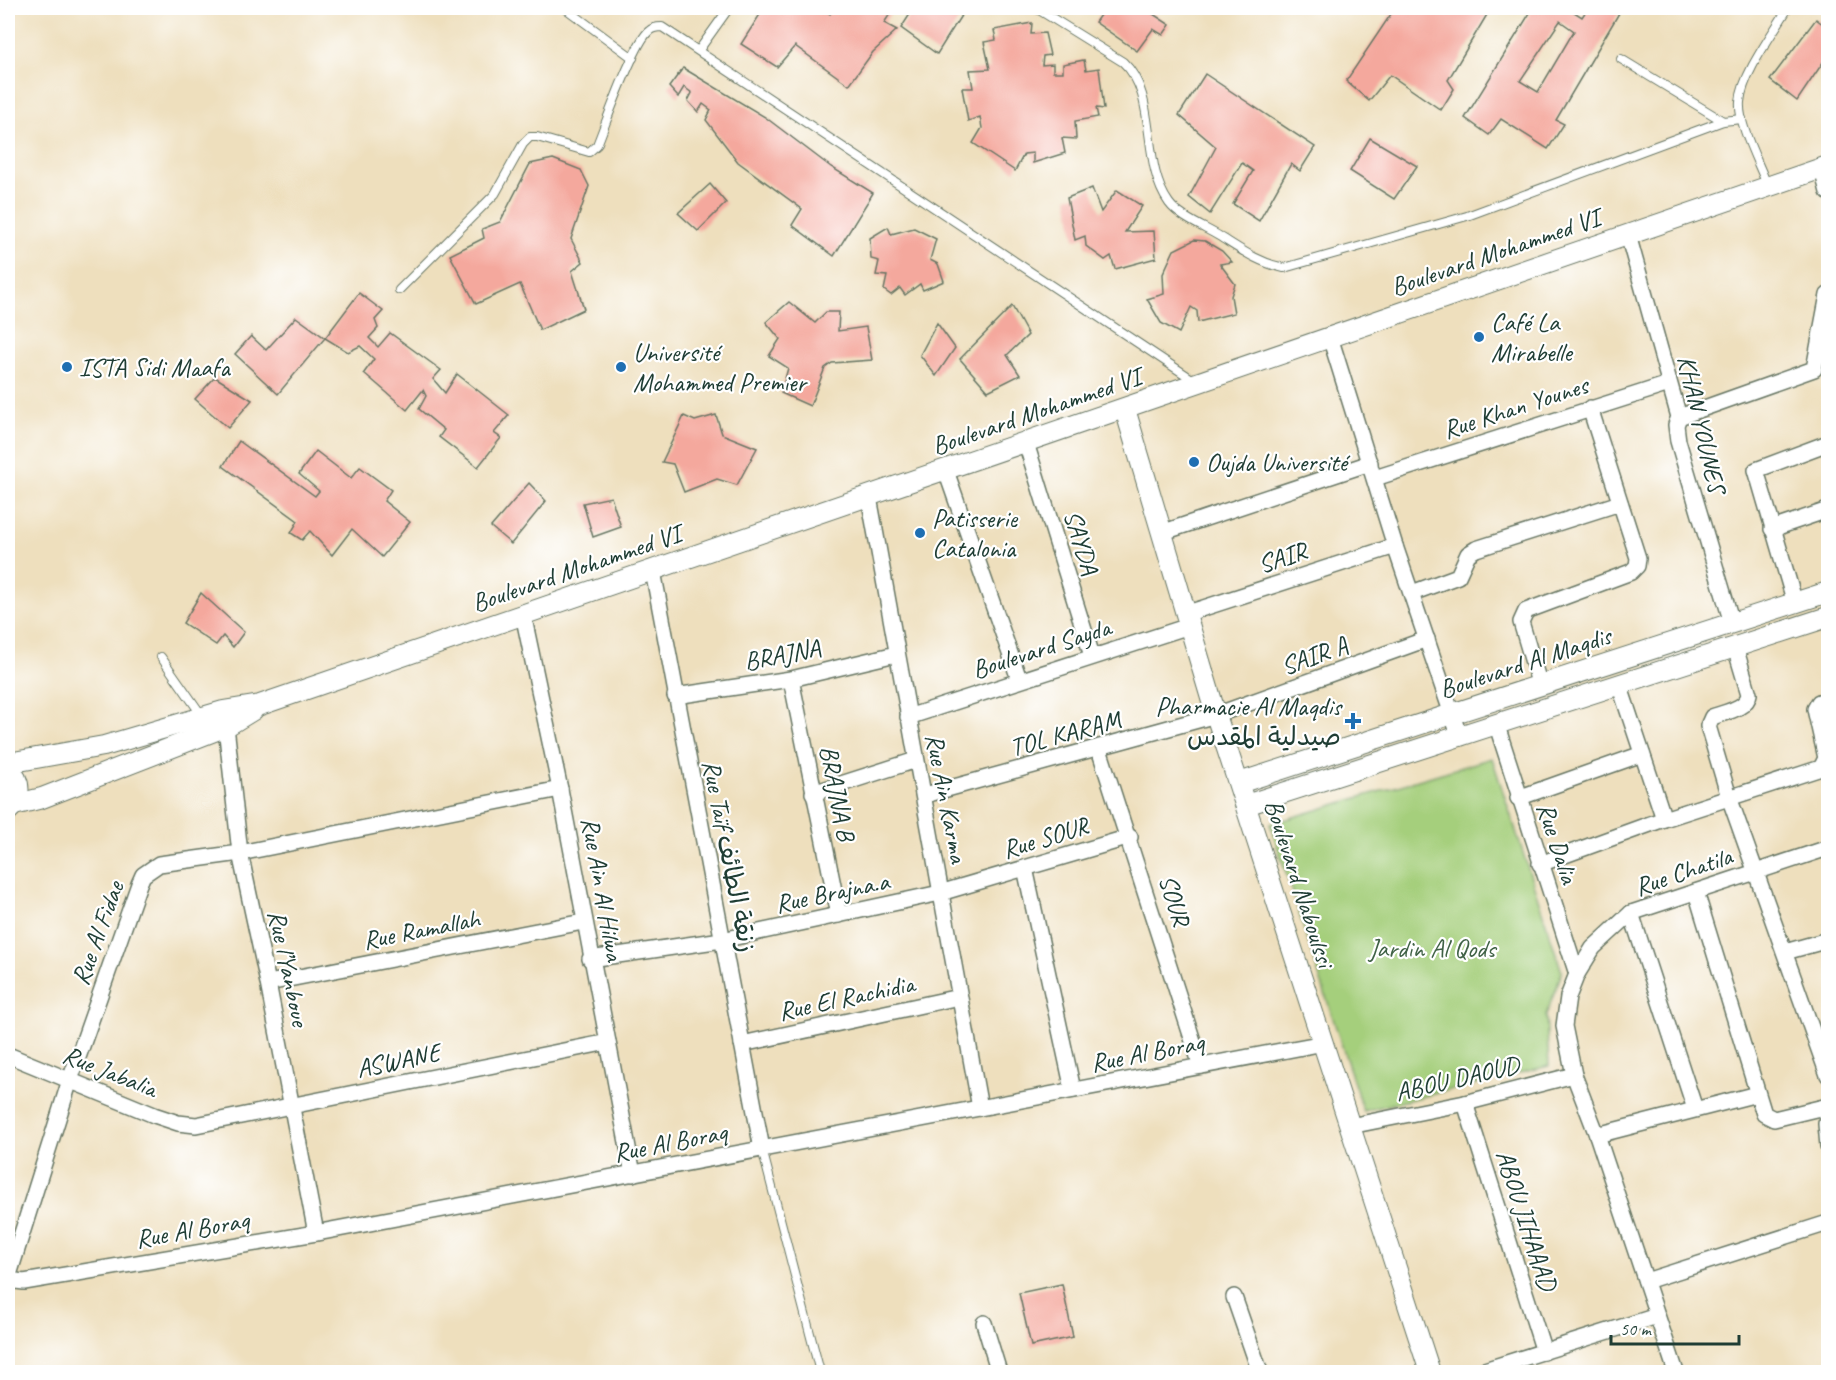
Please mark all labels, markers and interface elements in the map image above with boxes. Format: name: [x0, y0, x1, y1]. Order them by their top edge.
street label: Boulevard Mohammed VI: [1386, 199, 1609, 304]
place label: Café La Mirabelle: [1491, 306, 1574, 369]
marker: Café La Mirabelle: [1472, 330, 1486, 344]
place label: Université Mohammed Premier: [633, 336, 809, 399]
place label: ISTA Sidi Maafa: [79, 351, 231, 384]
street label: KHAN YOUNES: [1670, 352, 1734, 500]
street label: Boulevard Mohammed VI: [927, 358, 1150, 463]
marker: ISTA Sidi Maafa: [60, 360, 74, 374]
marker: Université Mohammed Premier: [614, 360, 628, 374]
street label: Rue Khan Younes: [1439, 368, 1594, 446]
place label: Oujda Université: [1206, 446, 1351, 479]
marker: Oujda Université: [1187, 455, 1201, 469]
place label: Patisserie Catalonia: [932, 502, 1018, 565]
street label: SAYDA: [1056, 506, 1107, 579]
street label: Boulevard Mohammed VI: [467, 515, 690, 620]
marker: Patisserie Catalonia: [913, 526, 927, 540]
street label: SAIR: [1254, 533, 1313, 581]
street label: Boulevard Sayda: [968, 610, 1117, 686]
street label: Boulevard Al Maqdis: [1435, 619, 1617, 706]
street label: SAIR A: [1276, 628, 1353, 683]
street label: BRAJNA: [741, 631, 824, 678]
place label: Pharmacie Al Maqdis صيدلية المقدس: [1155, 690, 1343, 753]
street label: TOL KARAM: [1006, 702, 1126, 764]
marker: Pharmacie Al Maqdis صيدلية المقدس: [1346, 714, 1360, 728]
street label: Rue Ain Karma: [918, 731, 976, 867]
street label: BRAJNA B: [812, 743, 863, 845]
street label: Rue Taïf زنقة الطائف: [695, 757, 764, 955]
street label: Boulevard Naboulssi: [1257, 795, 1343, 974]
street label: Rue Dalia: [1529, 799, 1587, 889]
street label: Rue SOUR: [998, 808, 1094, 866]
street label: Rue Ain Al Hilwa: [574, 815, 632, 965]
street label: Rue Chatila: [1630, 839, 1738, 904]
street label: Rue Brajna.a: [772, 864, 894, 921]
street label: SOUR: [1151, 871, 1199, 932]
street label: Rue Al Fidae: [63, 875, 132, 990]
street label: Rue Ramallah: [360, 902, 484, 957]
street label: Rue l’Yanboue: [260, 907, 317, 1032]
park label: Jardin Al Qods: [1367, 932, 1497, 965]
street label: Rue El Rachidia: [775, 967, 919, 1028]
street label: Rue Al Boraq: [1088, 1025, 1209, 1080]
street label: ASWANE: [353, 1035, 447, 1085]
street label: Rue Jabalia: [58, 1038, 164, 1106]
street label: ABOU DAOUD: [1392, 1048, 1525, 1109]
street label: Rue Al Boraq: [611, 1115, 732, 1170]
street label: ABOU JIHAAAD: [1488, 1146, 1565, 1296]
street label: Rue Al Boraq: [133, 1203, 253, 1256]
scale bar: [1611, 1308, 1738, 1346]
text: 50 m: [1620, 1318, 1653, 1340]

